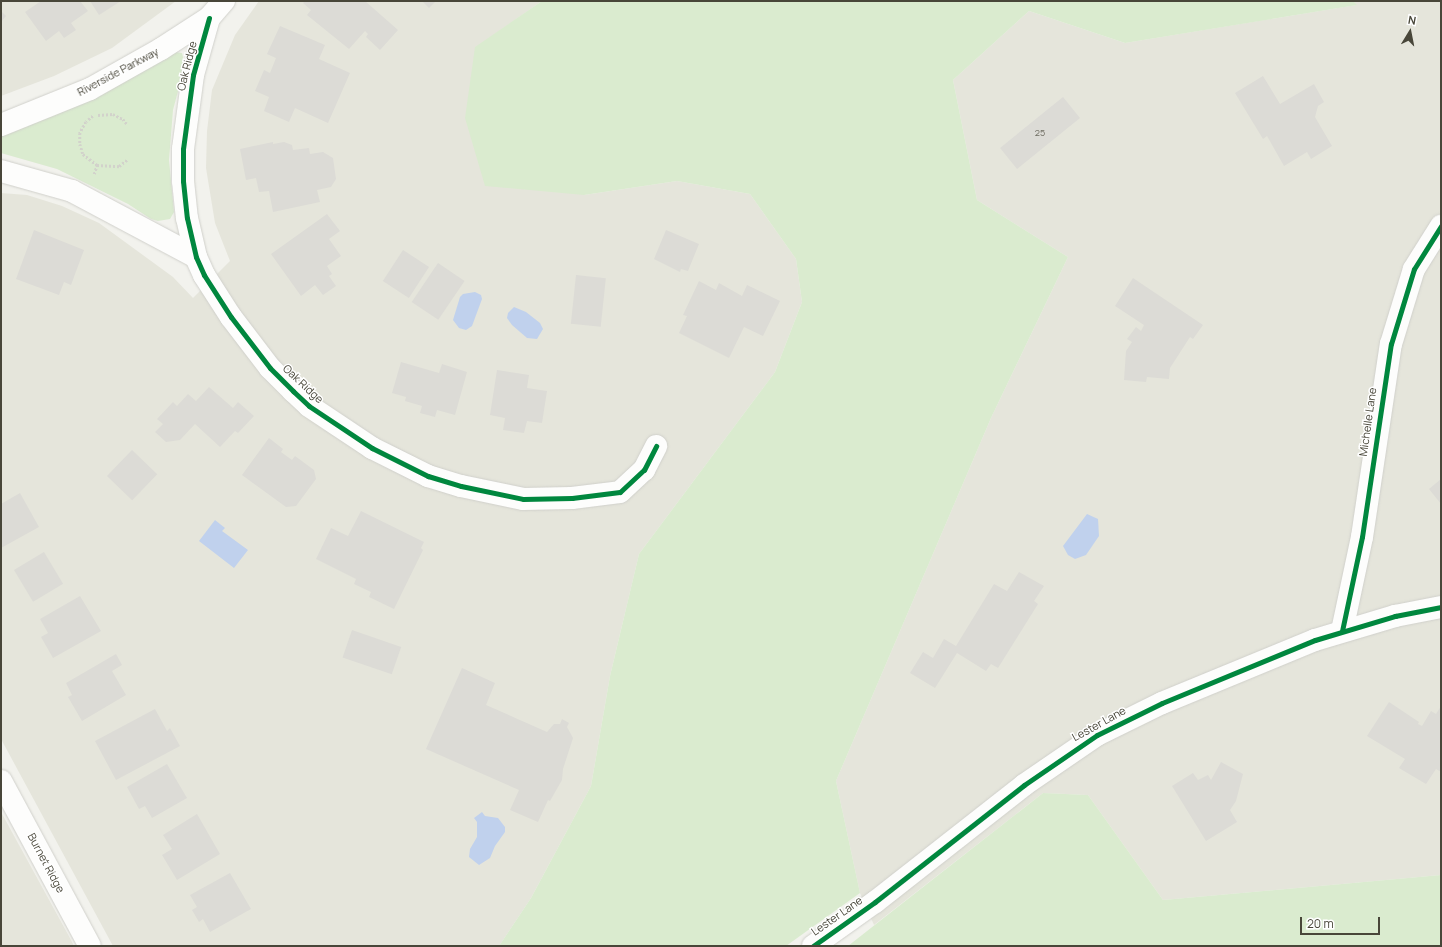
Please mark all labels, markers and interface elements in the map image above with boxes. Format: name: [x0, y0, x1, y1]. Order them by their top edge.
north arrow: [1390, 12, 1430, 52]
text: N: [1407, 12, 1417, 28]
street label: Oak Ridge: [174, 40, 200, 92]
street label: Riverside Parkway: [75, 45, 161, 99]
house number: 25: [1035, 128, 1045, 138]
street label: Oak Ridge: [280, 362, 326, 406]
street label: Michelle Lane: [1357, 387, 1379, 457]
street label: Lester Lane: [1070, 704, 1128, 744]
street label: Burnet Ridge: [25, 831, 67, 895]
street label: Lester Lane: [809, 894, 865, 938]
scale bar: [1302, 909, 1382, 935]
text: 20 m: [1307, 915, 1334, 932]

